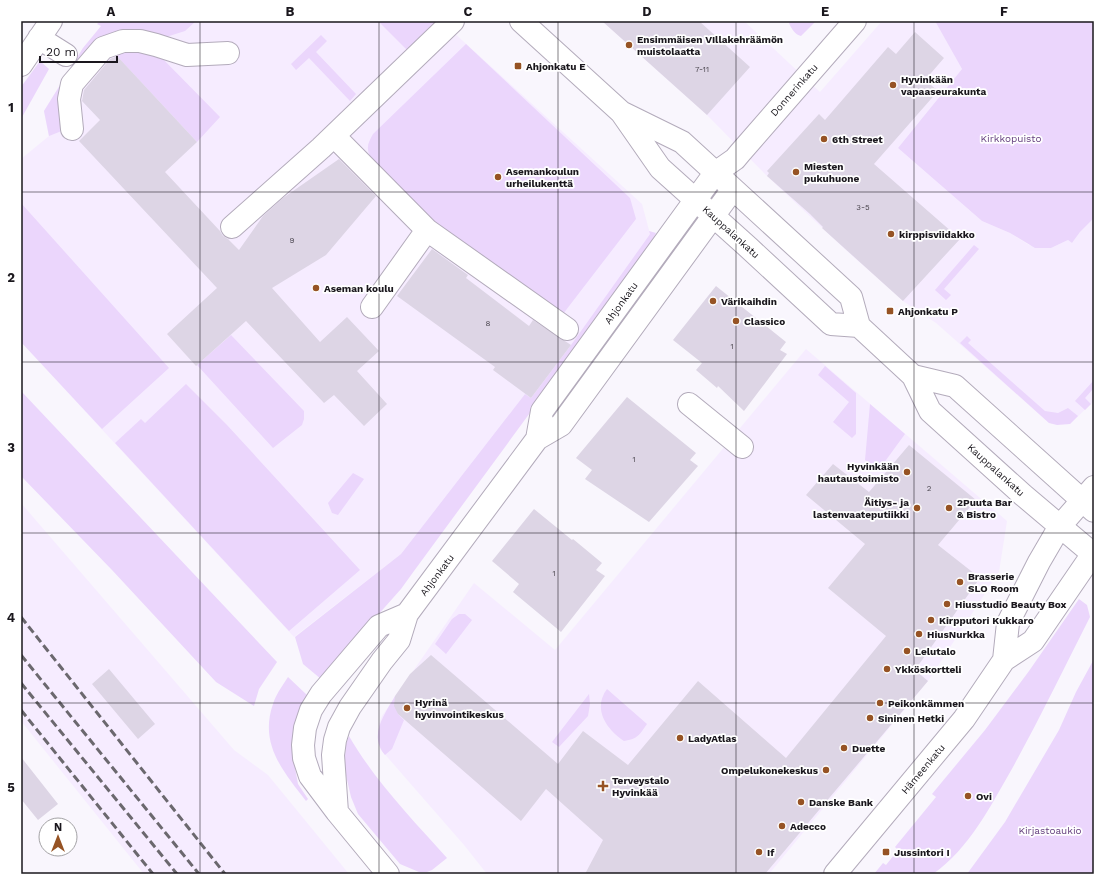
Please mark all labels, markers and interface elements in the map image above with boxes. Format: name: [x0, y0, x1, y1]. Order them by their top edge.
text: A: [107, 4, 116, 19]
text: B: [286, 4, 295, 19]
text: C: [464, 4, 473, 19]
text: D: [642, 4, 652, 19]
text: E: [821, 4, 829, 19]
text: F: [1000, 4, 1008, 19]
place label: Ensimmäisen VIllakehräämön muistolaatta: [637, 34, 783, 57]
scale bar: [40, 38, 117, 64]
marker: Ensimmäisen VIllakehräämön muistolaatta: [624, 40, 634, 50]
text: 20 m: [46, 45, 76, 59]
marker: Ahjonkatu E: [513, 61, 523, 71]
place label: Ahjonkatu E: [526, 61, 586, 72]
street label: Donnerinkatu: [768, 62, 820, 118]
house number: 7-11: [695, 65, 709, 74]
place label: Hyvinkään vapaaseurakunta: [900, 74, 987, 97]
marker: Hyvinkään vapaaseurakunta: [888, 80, 898, 90]
text: 1: [8, 100, 14, 115]
park label: Kirkkopuisto: [980, 133, 1042, 144]
marker: 6th Street: [819, 134, 829, 144]
place label: 6th Street: [832, 134, 883, 145]
place label: Miesten pukuhuone: [804, 161, 859, 184]
place label: Asemankoulun urheilukenttä: [506, 166, 579, 189]
marker: Miesten pukuhuone: [791, 167, 801, 177]
marker: Asemankoulun urheilukenttä: [493, 172, 503, 182]
house number: 3-5: [856, 203, 870, 212]
street label: Kauppalankatu: [700, 204, 762, 260]
marker: kirppisviidakko: [886, 229, 896, 239]
place label: kirppisviidakko: [899, 229, 975, 240]
house number: 9: [290, 236, 295, 245]
text: 2: [7, 270, 15, 285]
street label: Ahjonkatu: [602, 280, 640, 326]
marker: Aseman koulu: [311, 283, 321, 293]
place label: Aseman koulu: [324, 283, 394, 294]
marker: Värikaihdin: [708, 296, 718, 306]
place label: Värikaihdin: [721, 296, 777, 307]
marker: Ahjonkatu P: [885, 306, 895, 316]
place label: Ahjonkatu P: [898, 306, 958, 317]
marker: Classico: [731, 316, 741, 326]
place label: Classico: [744, 316, 785, 327]
house number: 8: [486, 319, 491, 328]
house number: 1: [730, 342, 734, 351]
text: 3: [7, 440, 15, 455]
street label: Kauppalankatu: [965, 442, 1027, 498]
house number: 1: [632, 455, 636, 464]
place label: Hyvinkään hautaustoimisto: [818, 461, 899, 484]
marker: Hyvinkään hautaustoimisto: [902, 467, 912, 477]
house number: 2: [927, 484, 932, 493]
place label: Äitiys- ja lastenvaateputiikki: [813, 497, 909, 520]
place label: 2Puuta Bar & Bistro: [957, 497, 1013, 520]
marker: Äitiys- ja lastenvaateputiikki: [912, 503, 922, 513]
marker: 2Puuta Bar & Bistro: [944, 503, 954, 513]
street label: Ahjonkatu: [418, 552, 456, 598]
house number: 1: [552, 569, 556, 578]
place label: Brasserie SLO Room: [968, 571, 1019, 594]
marker: Brasserie SLO Room: [955, 577, 965, 587]
marker: Hiusstudio Beauty Box: [942, 599, 952, 609]
place label: Hiusstudio Beauty Box: [955, 599, 1067, 610]
text: 4: [7, 610, 16, 625]
marker: Kirpputori Kukkaro: [926, 615, 936, 625]
place label: Kirpputori Kukkaro: [939, 615, 1034, 626]
marker: HiusNurkka: [914, 629, 924, 639]
place label: HiusNurkka: [927, 629, 985, 640]
marker: Lelutalo: [902, 646, 912, 656]
place label: Lelutalo: [915, 646, 956, 657]
marker: Ykköskortteli: [882, 664, 892, 674]
place label: Ykköskortteli: [895, 664, 962, 675]
place label: Hyrinä hyvinvointikeskus: [415, 697, 505, 720]
marker: Peikonkämmen: [875, 698, 885, 708]
place label: Peikonkämmen: [888, 698, 964, 709]
marker: Hyrinä hyvinvointikeskus: [402, 703, 412, 713]
marker: Sininen Hetki: [865, 713, 875, 723]
place label: Sininen Hetki: [878, 713, 944, 724]
marker: LadyAtlas: [675, 733, 685, 743]
place label: LadyAtlas: [688, 733, 737, 744]
street label: Hämeenkatu: [899, 742, 947, 796]
marker: Duette: [839, 743, 849, 753]
place label: Duette: [852, 743, 885, 754]
place label: Ompelukonekeskus: [721, 765, 819, 776]
marker: Ompelukonekeskus: [821, 765, 831, 775]
place label: Terveystalo Hyvinkää: [612, 775, 669, 798]
text: 5: [7, 780, 15, 795]
marker: Terveystalo Hyvinkää: [597, 780, 609, 792]
marker: Ovi: [963, 791, 973, 801]
place label: Ovi: [976, 791, 992, 802]
marker: Danske Bank: [796, 797, 806, 807]
place label: Danske Bank: [809, 797, 874, 808]
north arrow: [38, 817, 78, 857]
text: N: [54, 821, 62, 834]
marker: Adecco: [777, 821, 787, 831]
place label: Adecco: [790, 821, 826, 832]
park label: Kirjastoaukio: [1018, 825, 1082, 836]
marker: If: [754, 847, 764, 857]
place label: If: [767, 847, 775, 858]
marker: Jussintori I: [881, 847, 891, 857]
place label: Jussintori I: [894, 847, 950, 858]

